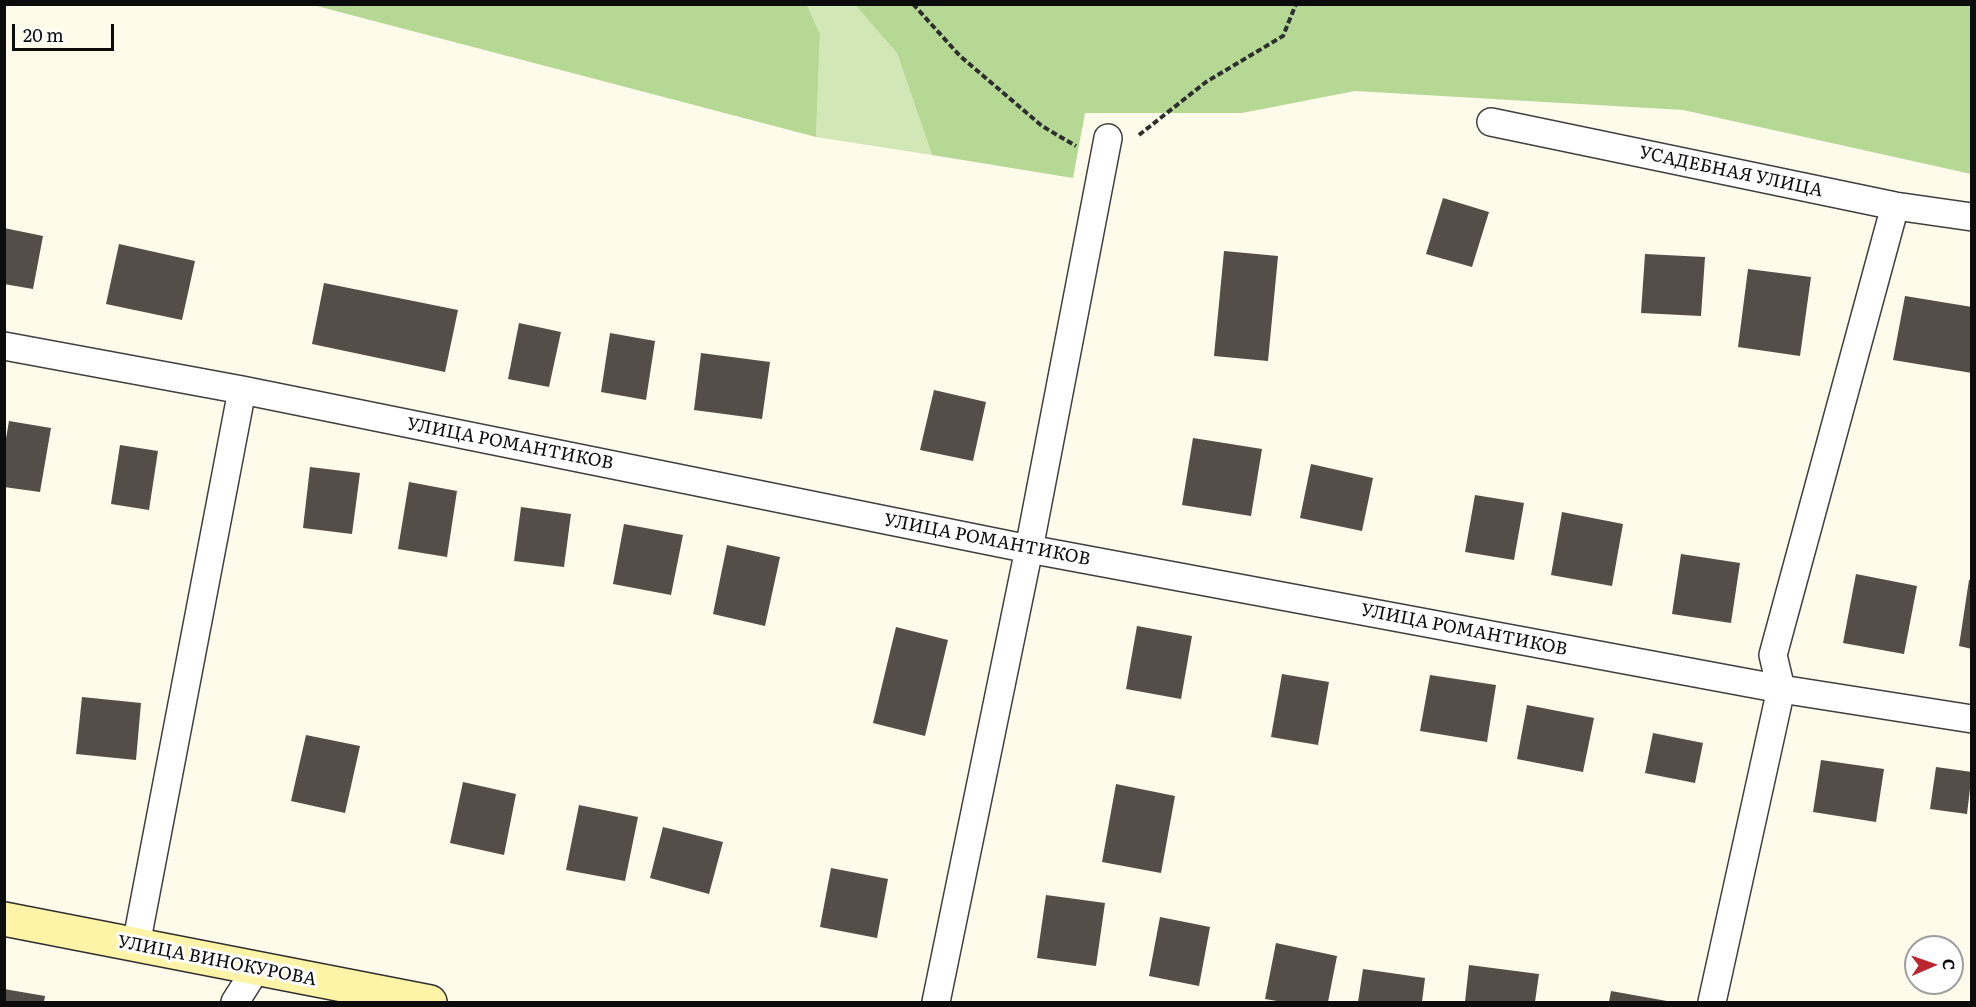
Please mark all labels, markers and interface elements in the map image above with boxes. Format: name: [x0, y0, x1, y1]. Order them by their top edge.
scale bar: [15, 12, 117, 50]
text: 20 m: [23, 21, 64, 48]
street label: УСАДЕБНАЯ УЛИЦА: [1637, 142, 1825, 202]
street label: УЛИЦА РОМАНТИКОВ: [405, 413, 615, 475]
street label: УЛИЦА РОМАНТИКОВ: [882, 509, 1092, 571]
street label: УЛИЦА РОМАНТИКОВ: [1359, 599, 1569, 661]
street label: УЛИЦА ВИНОКУРОВА: [116, 931, 318, 991]
north arrow: [1904, 935, 1964, 995]
text: С: [1938, 958, 1962, 971]

